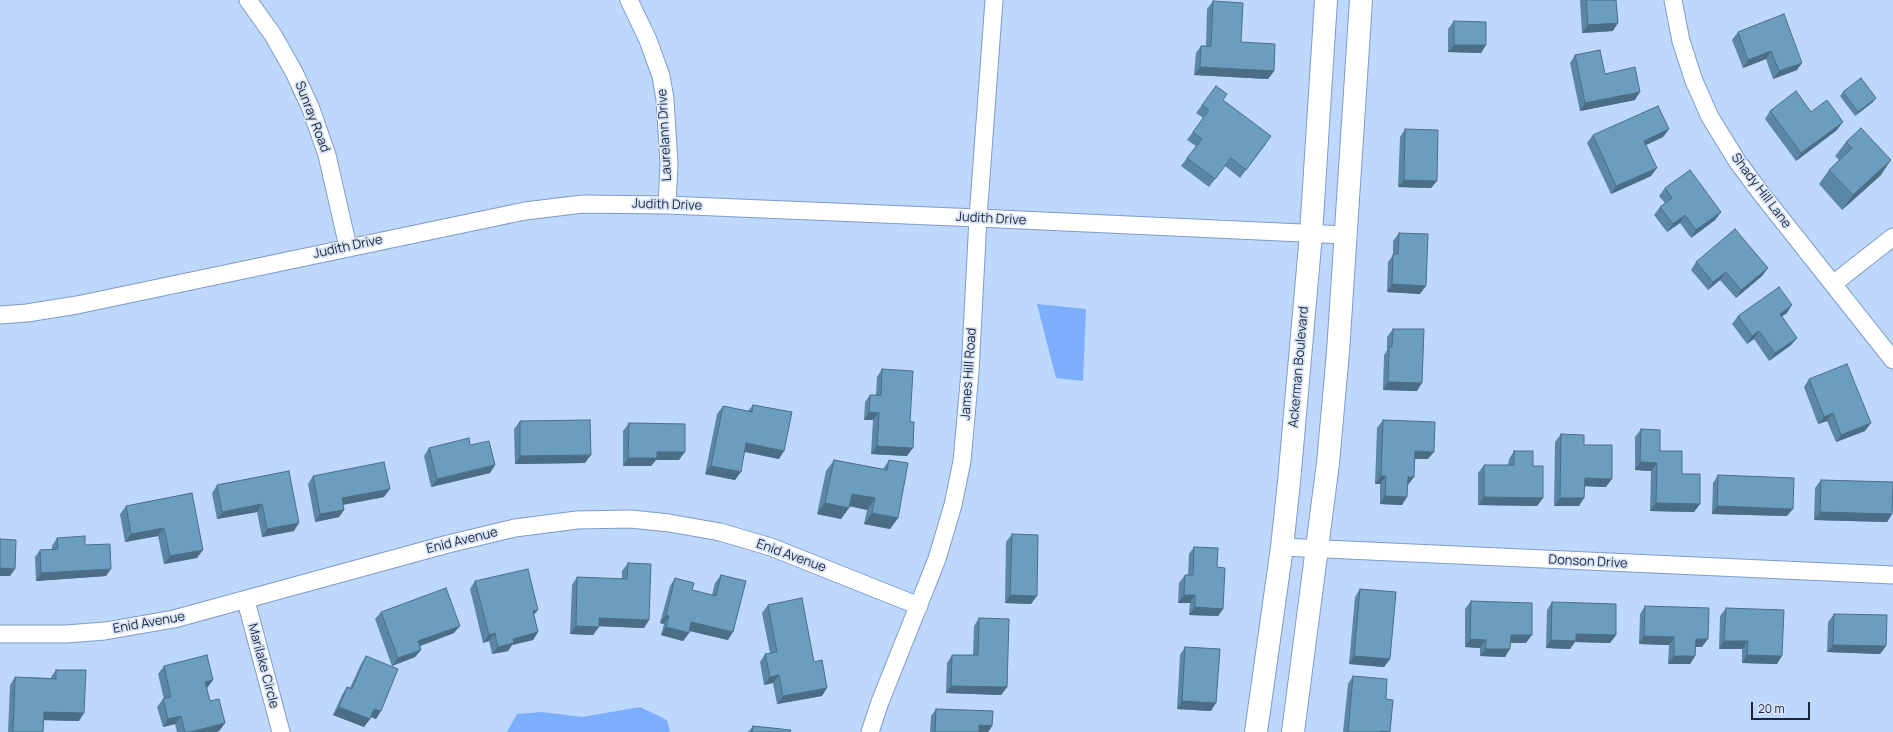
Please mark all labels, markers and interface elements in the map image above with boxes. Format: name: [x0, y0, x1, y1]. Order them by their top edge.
street label: Sunray Road: [291, 79, 333, 155]
street label: Laurelann Drive: [655, 88, 675, 182]
street label: Shady Hill Lane: [1728, 150, 1794, 232]
street label: Judith Drive: [632, 196, 702, 214]
street label: Judith Drive: [955, 209, 1027, 229]
street label: Judith Drive: [312, 232, 384, 262]
street label: Ackerman Boulevard: [1286, 306, 1312, 428]
street label: James Hill Road: [958, 327, 980, 421]
street label: Enid Avenue: [425, 525, 499, 557]
street label: Enid Avenue: [754, 536, 828, 576]
street label: Donson Drive: [1548, 552, 1628, 572]
street label: Enid Avenue: [112, 609, 186, 637]
street label: Marilake Circle: [244, 622, 282, 710]
scale bar: [1753, 694, 1812, 720]
text: 20 m: [1758, 700, 1785, 717]

